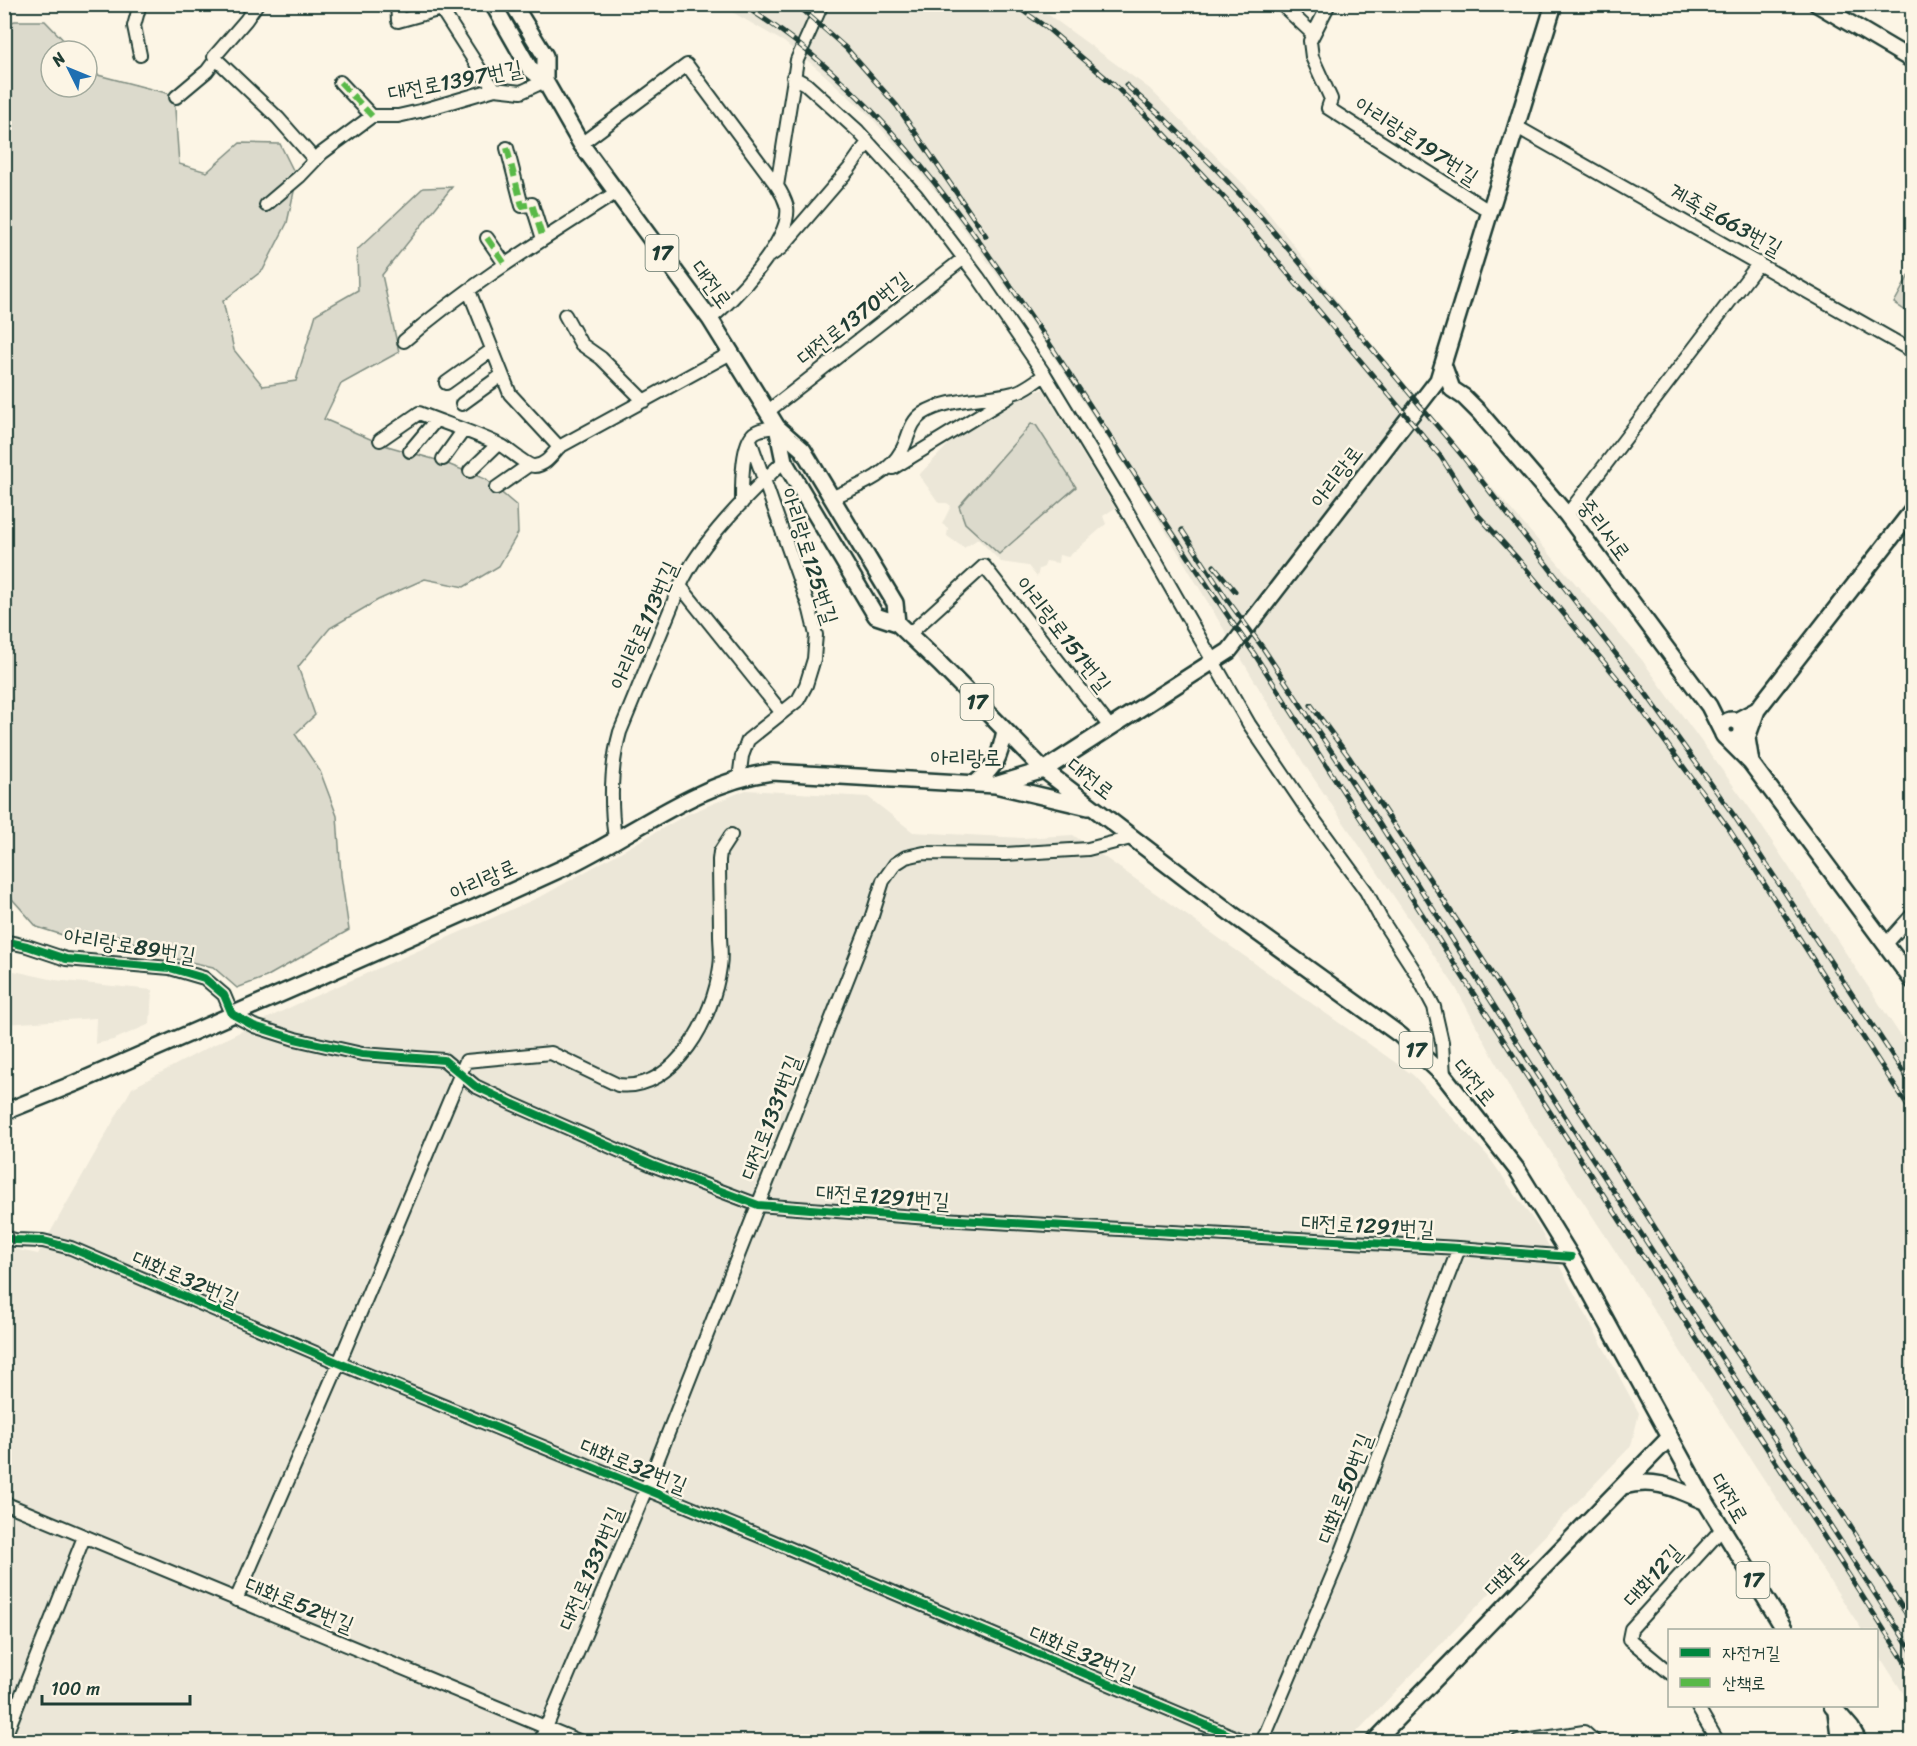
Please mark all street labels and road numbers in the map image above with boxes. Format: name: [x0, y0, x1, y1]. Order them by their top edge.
street label: 대전로1397번길: [385, 48, 526, 113]
street label: 아리랑로197번길: [1347, 85, 1487, 196]
street label: 계족로663번길: [1661, 172, 1790, 267]
road number: 17: [646, 235, 678, 271]
street label: 대전로: [680, 251, 743, 317]
street label: 대전로1370번길: [788, 261, 919, 376]
street label: 아리랑로: [1300, 436, 1373, 516]
street label: 아리랑로125번길: [769, 483, 850, 630]
street label: 중리서로: [1568, 489, 1641, 569]
street label: 아리랑로113번길: [598, 554, 689, 696]
street label: 아리랑로151번길: [1006, 568, 1122, 701]
road number: 17: [960, 684, 994, 720]
street label: 아리랑로: [931, 738, 1001, 777]
street label: 대전로: [1058, 747, 1124, 810]
street label: 아리랑로: [443, 847, 523, 912]
street label: 아리랑로89번길: [61, 916, 199, 975]
road number: 17: [1400, 1032, 1432, 1068]
street label: 대전로1331번길: [729, 1049, 812, 1186]
street label: 대전로: [1443, 1049, 1507, 1115]
street label: 대전로1291번길: [815, 1172, 951, 1221]
street label: 대전로1291번길: [1300, 1203, 1436, 1248]
street label: 대화로32번길: [126, 1238, 246, 1319]
street label: 대화로32번길: [574, 1426, 694, 1505]
street label: 대화로50번길: [1305, 1427, 1384, 1549]
street label: 대전로: [1699, 1466, 1760, 1531]
street label: 대전로1331번길: [547, 1500, 634, 1636]
street label: 대화12길: [1613, 1534, 1692, 1616]
street label: 대화로: [1474, 1541, 1539, 1606]
road number: 17: [1736, 1562, 1770, 1598]
street label: 대화로52번길: [239, 1565, 361, 1644]
street label: 대화로32번길: [1023, 1613, 1143, 1694]

